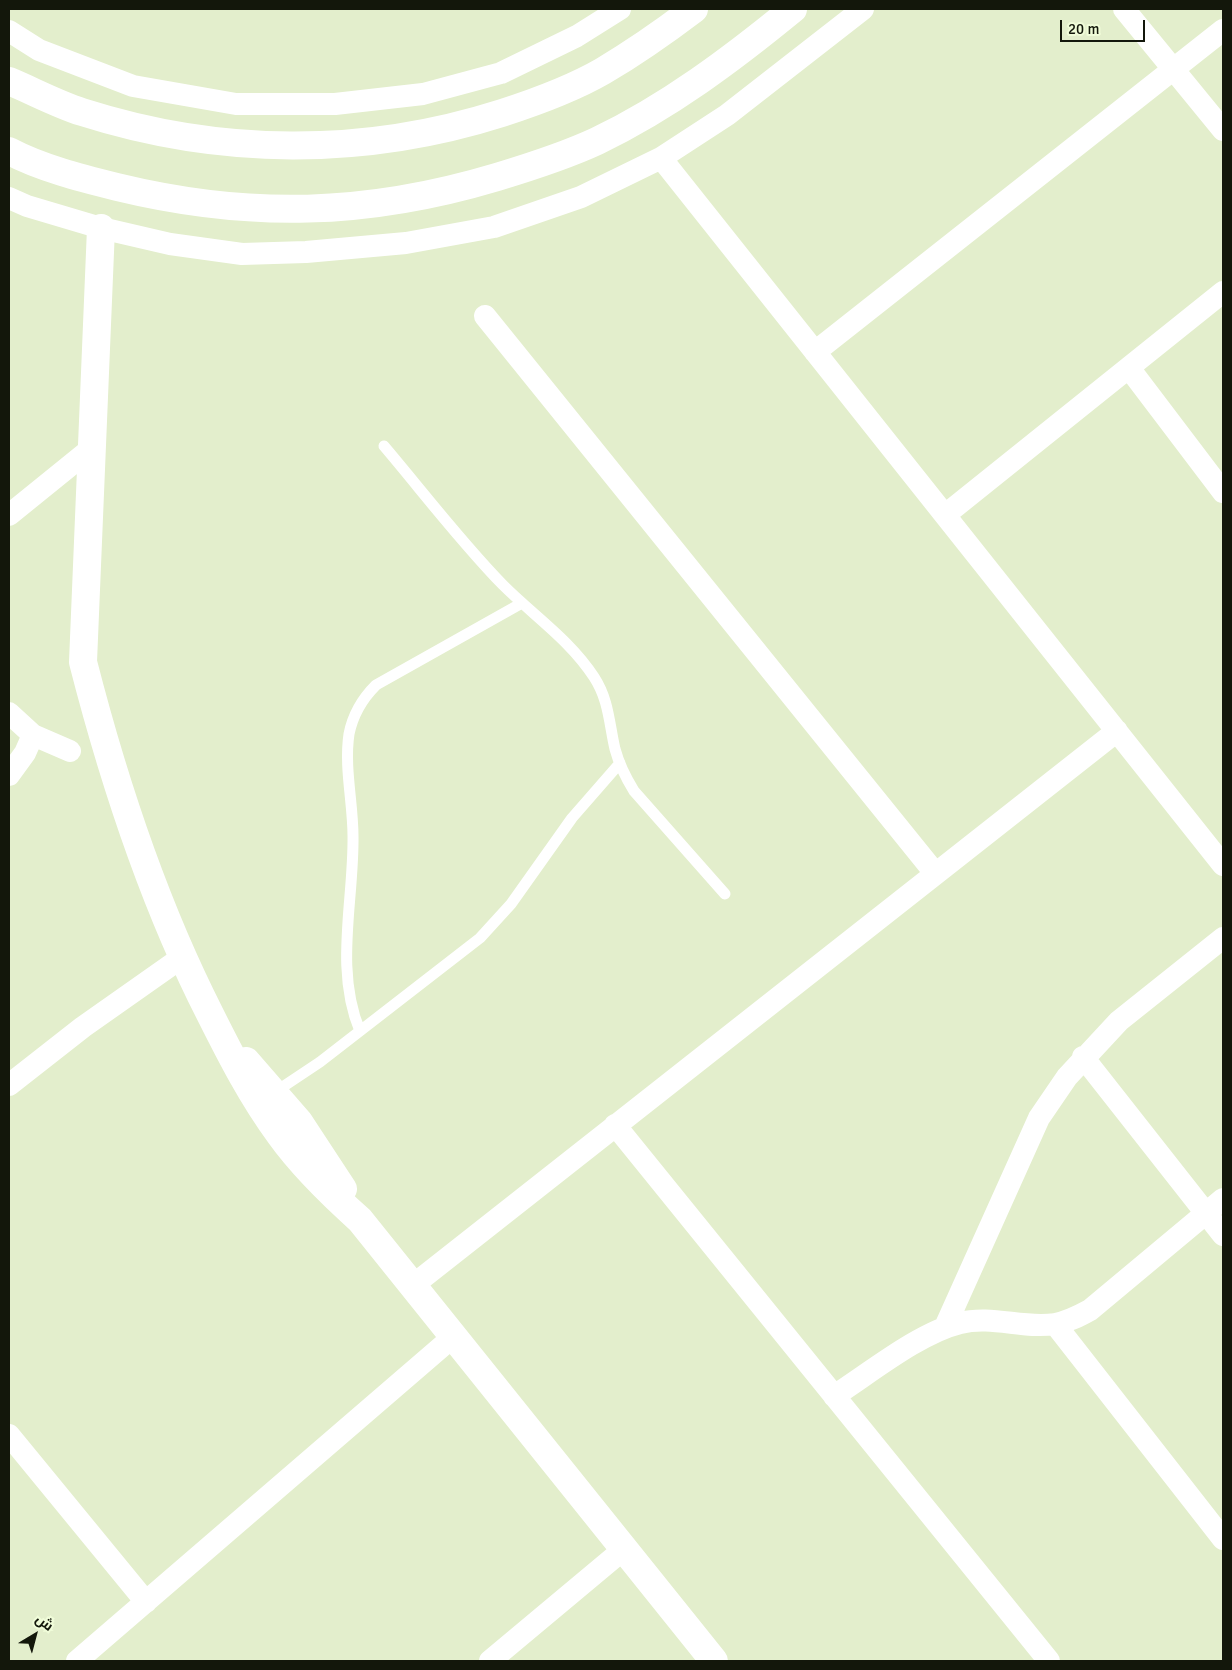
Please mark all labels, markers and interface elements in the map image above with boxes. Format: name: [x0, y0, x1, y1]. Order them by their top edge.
scale bar: [1062, 10, 1147, 42]
text: 20 m: [1068, 20, 1099, 38]
north arrow: [10, 1610, 60, 1660]
text: ش: [32, 1610, 57, 1635]

